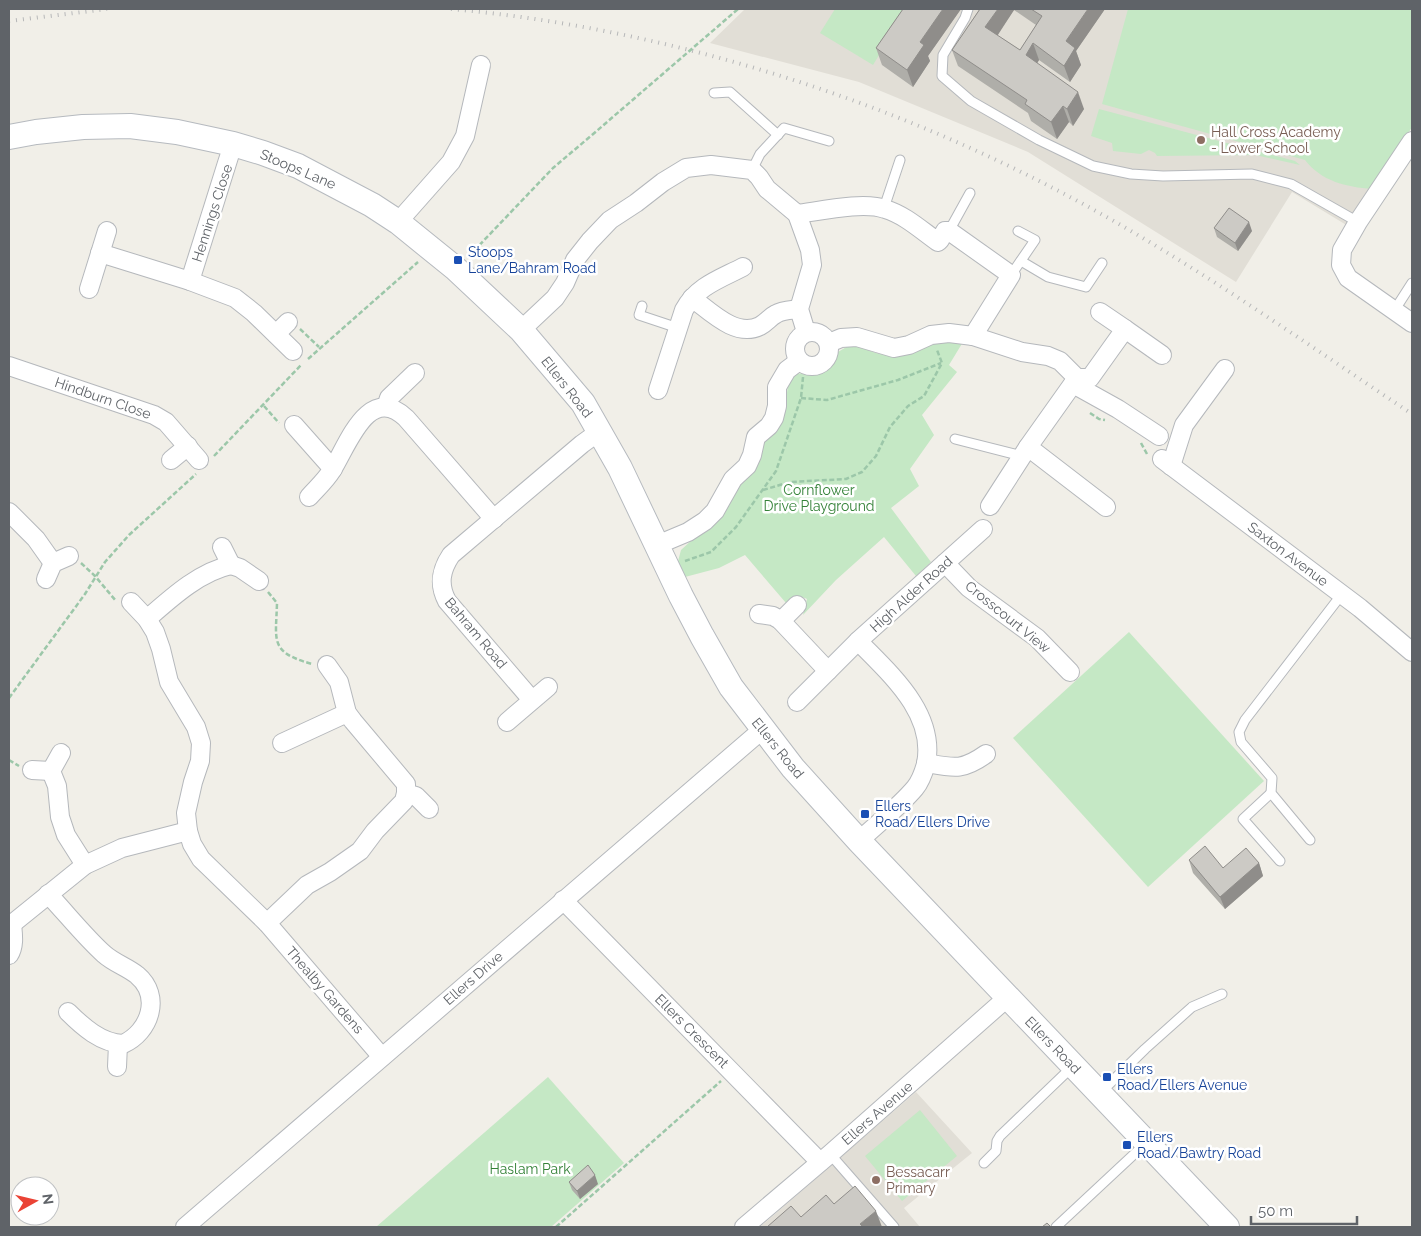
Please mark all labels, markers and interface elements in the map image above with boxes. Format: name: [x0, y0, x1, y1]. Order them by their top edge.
place label: Hall Cross Academy - Lower School: [1211, 124, 1341, 156]
marker: Hall Cross Academy - Lower School: [1195, 134, 1207, 146]
street label: Stoops Lane: [258, 146, 338, 192]
street label: Hennings Close: [189, 162, 235, 264]
place label: Stoops Lane/Bahram Road: [468, 244, 596, 276]
marker: Stoops Lane/Bahram Road: [452, 254, 464, 266]
street label: Ellers Road: [538, 353, 596, 421]
street label: Hindburn Close: [53, 374, 153, 422]
park label: Cornflower Drive Playground: [763, 482, 875, 514]
street label: Saxton Avenue: [1245, 519, 1331, 589]
street label: High Alder Road: [867, 553, 955, 635]
street label: Crosscourt View: [962, 578, 1054, 657]
street label: Bahram Road: [442, 594, 510, 672]
street label: Ellers Road: [749, 715, 807, 781]
place label: Ellers Road/Ellers Drive: [875, 798, 990, 830]
marker: Ellers Road/Ellers Drive: [859, 808, 871, 820]
street label: Thealby Gardens: [283, 943, 367, 1037]
street label: Ellers Drive: [440, 948, 506, 1008]
street label: Ellers Crescent: [652, 991, 732, 1071]
street label: Ellers Road: [1022, 1013, 1084, 1077]
place label: Ellers Road/Ellers Avenue: [1117, 1061, 1247, 1093]
marker: Ellers Road/Ellers Avenue: [1101, 1071, 1113, 1083]
street label: Ellers Avenue: [838, 1078, 916, 1148]
place label: Ellers Road/Bawtry Road: [1137, 1129, 1261, 1161]
marker: Ellers Road/Bawtry Road: [1121, 1139, 1133, 1151]
park label: Haslam Park: [489, 1161, 571, 1177]
place label: Bessacarr Primary: [886, 1164, 950, 1196]
marker: Bessacarr Primary: [870, 1174, 882, 1186]
north arrow: [10, 1176, 60, 1226]
text: N: [39, 1193, 57, 1206]
scale bar: [1251, 1194, 1357, 1226]
text: 50 m: [1258, 1202, 1293, 1220]

